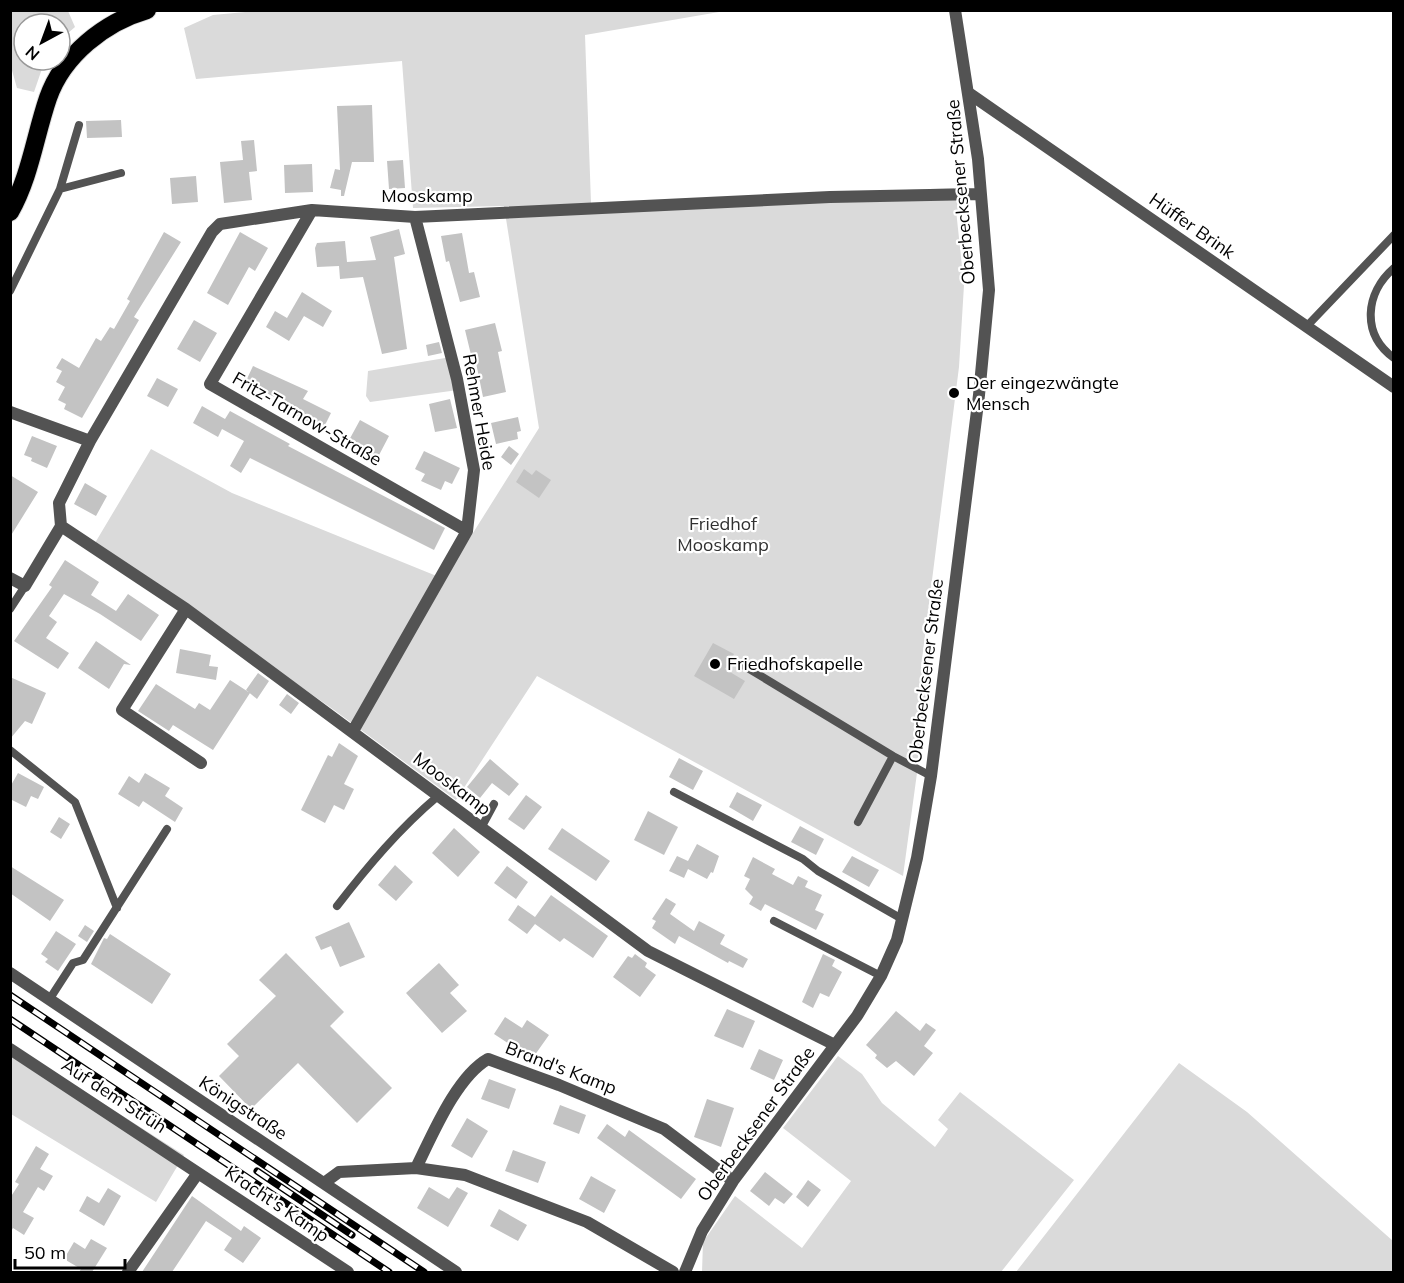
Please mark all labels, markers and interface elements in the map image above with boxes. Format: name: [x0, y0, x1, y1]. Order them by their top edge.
north arrow: [12, 12, 72, 72]
text: N: [21, 42, 43, 65]
street label: Oberbecksener Straße: [941, 98, 980, 286]
street label: Mooskamp: [381, 184, 473, 207]
street label: Hüffer Brink: [1145, 188, 1240, 264]
street label: Rehmer Heide: [458, 352, 501, 472]
street label: Fritz-Tarnow-Straße: [228, 366, 386, 471]
place label: Der eingezwängte Mensch: [966, 371, 1119, 415]
marker: Der eingezwängte Mensch: [947, 386, 961, 400]
park label: Friedhof Mooskamp: [677, 512, 769, 556]
street label: Oberbecksener Straße: [903, 577, 948, 765]
place label: Friedhofskapelle: [727, 652, 863, 675]
marker: Friedhofskapelle: [708, 657, 722, 671]
street label: Mooskamp: [409, 747, 496, 820]
street label: Brand's Kamp: [502, 1036, 620, 1099]
street label: Oberbecksener Straße: [692, 1042, 820, 1206]
street label: Auf dem Strüh: [57, 1053, 171, 1138]
street label: Königstraße: [195, 1070, 292, 1145]
street label: Kracht's Kamp: [221, 1160, 334, 1247]
scale bar: [15, 1232, 124, 1270]
text: 50 m: [24, 1241, 66, 1264]

